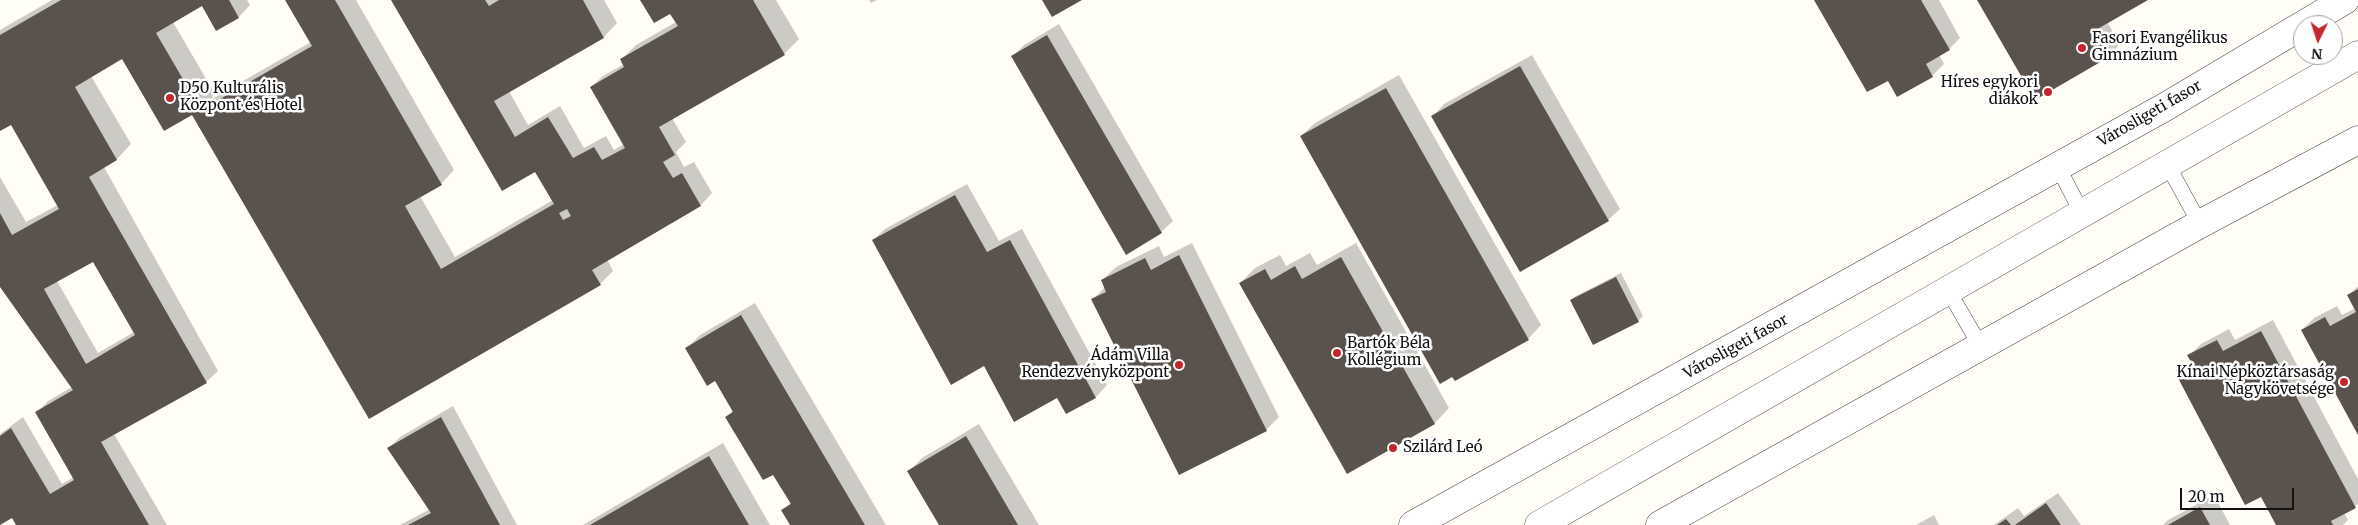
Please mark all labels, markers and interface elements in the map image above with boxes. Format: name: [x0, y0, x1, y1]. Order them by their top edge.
north arrow: [2293, 15, 2343, 65]
place label: Fasori Evangélikus Gimnázium: [2092, 30, 2228, 65]
marker: Fasori Evangélikus Gimnázium: [2076, 42, 2088, 54]
text: N: [2311, 45, 2323, 63]
place label: Híres egykori diákok: [1941, 74, 2038, 109]
street label: Városligeti fasor: [2095, 77, 2205, 151]
place label: D50 Kulturális Központ és Hotel: [180, 80, 302, 115]
marker: Híres egykori diákok: [2042, 86, 2054, 98]
marker: D50 Kulturális Központ és Hotel: [164, 92, 176, 104]
street label: Városligeti fasor: [1681, 311, 1791, 383]
place label: Bartók Béla Kollégium: [1347, 335, 1430, 370]
place label: Ádám Villa Rendezvényközpont: [1021, 347, 1169, 382]
marker: Bartók Béla Kollégium: [1331, 347, 1343, 359]
marker: Ádám Villa Rendezvényközpont: [1173, 359, 1185, 371]
place label: Kínai Népköztársaság Nagykövetsége: [2177, 364, 2334, 399]
marker: Kínai Népköztársaság Nagykövetsége: [2338, 376, 2350, 388]
place label: Szilárd Leó: [1403, 439, 1482, 457]
marker: Szilárd Leó: [1387, 442, 1399, 454]
scale bar: [2183, 478, 2297, 510]
text: 20 m: [2188, 487, 2225, 506]

